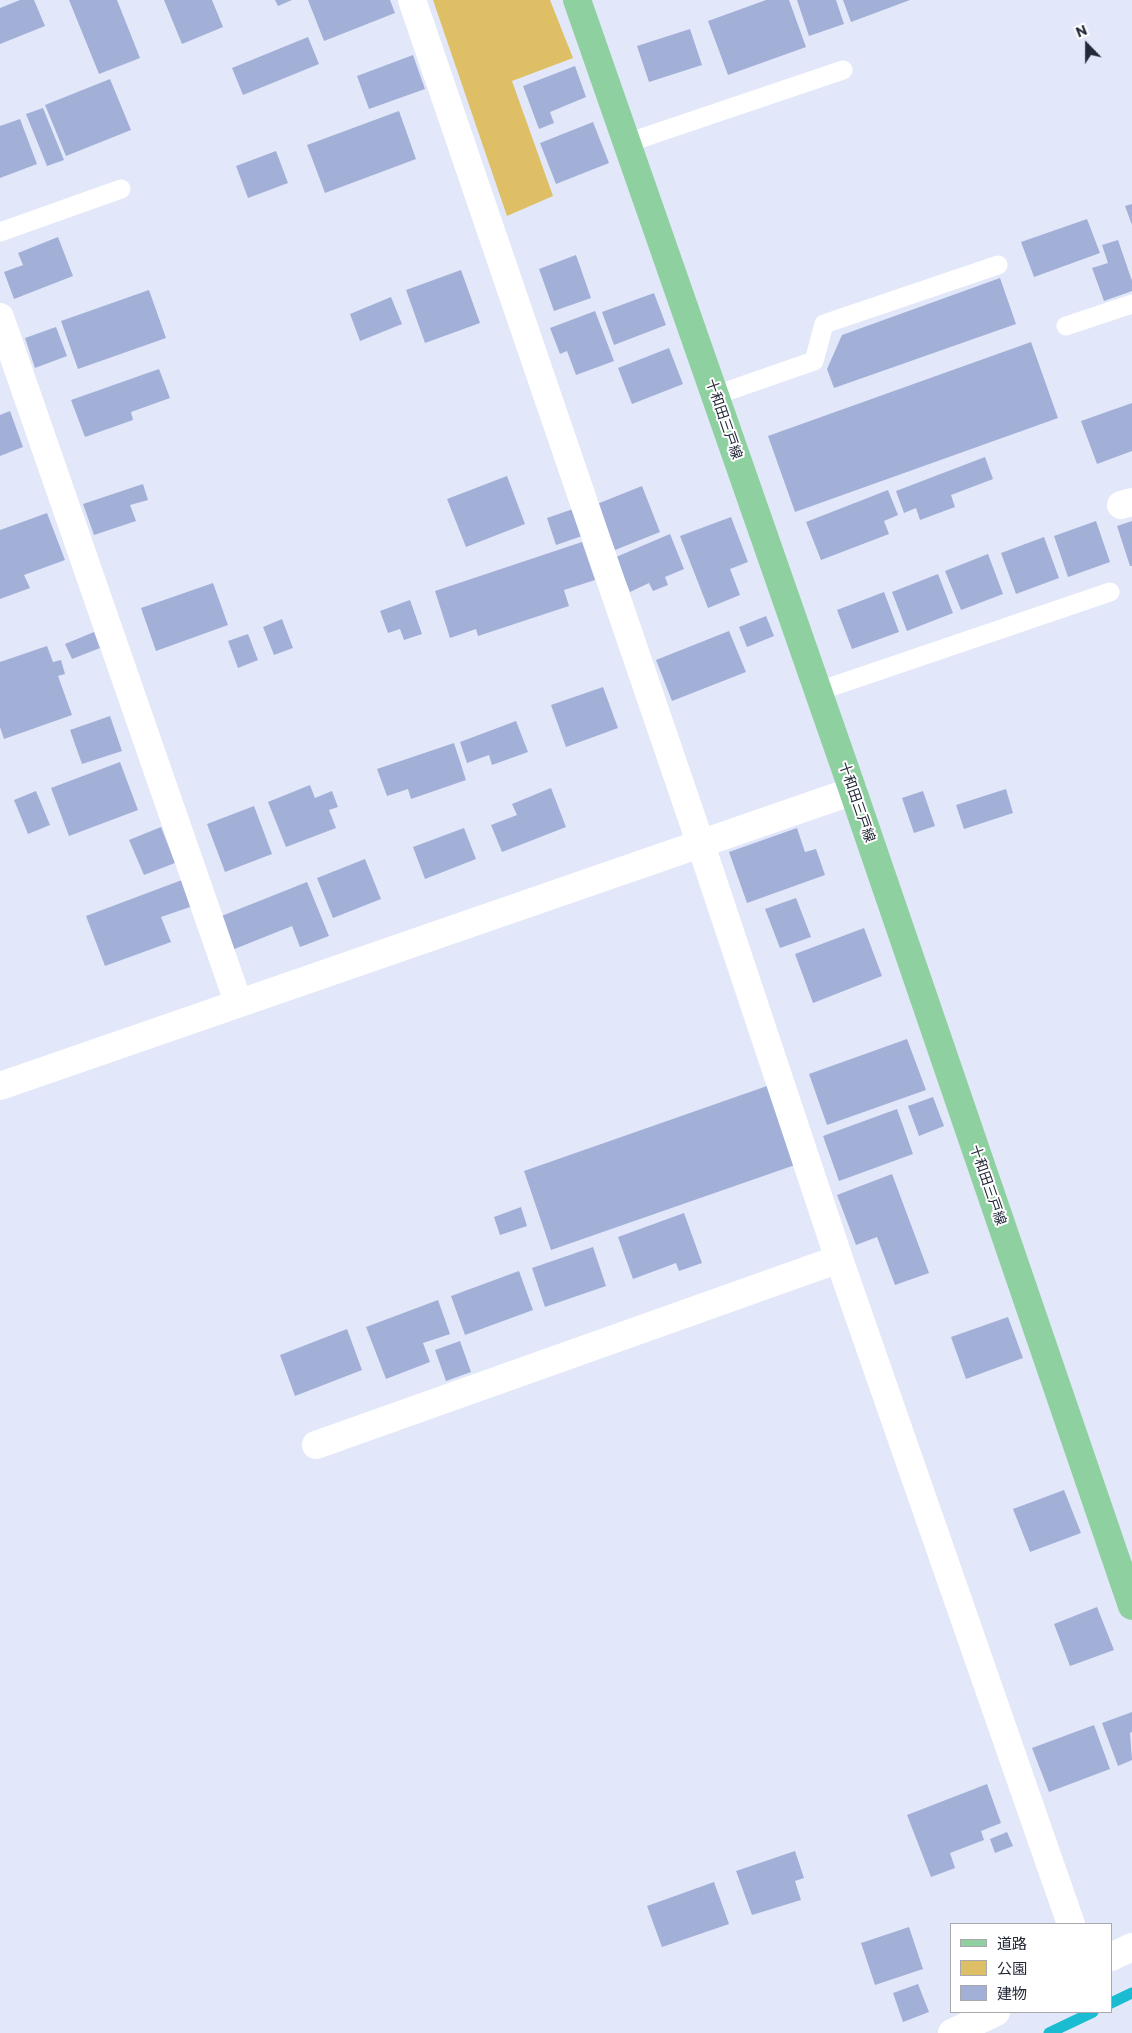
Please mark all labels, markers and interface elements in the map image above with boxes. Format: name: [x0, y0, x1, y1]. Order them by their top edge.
north arrow: [1062, 20, 1112, 70]
text: N: [1073, 21, 1089, 40]
street label: 十和田三戸線: [702, 377, 746, 461]
street label: 十和田三戸線: [835, 760, 879, 844]
street label: 十和田三戸線: [966, 1143, 1010, 1227]
legend: [950, 1923, 1112, 2013]
text: 道路: [997, 1934, 1027, 1952]
text: 公園: [997, 1959, 1027, 1977]
text: 建物: [997, 1984, 1027, 2002]

